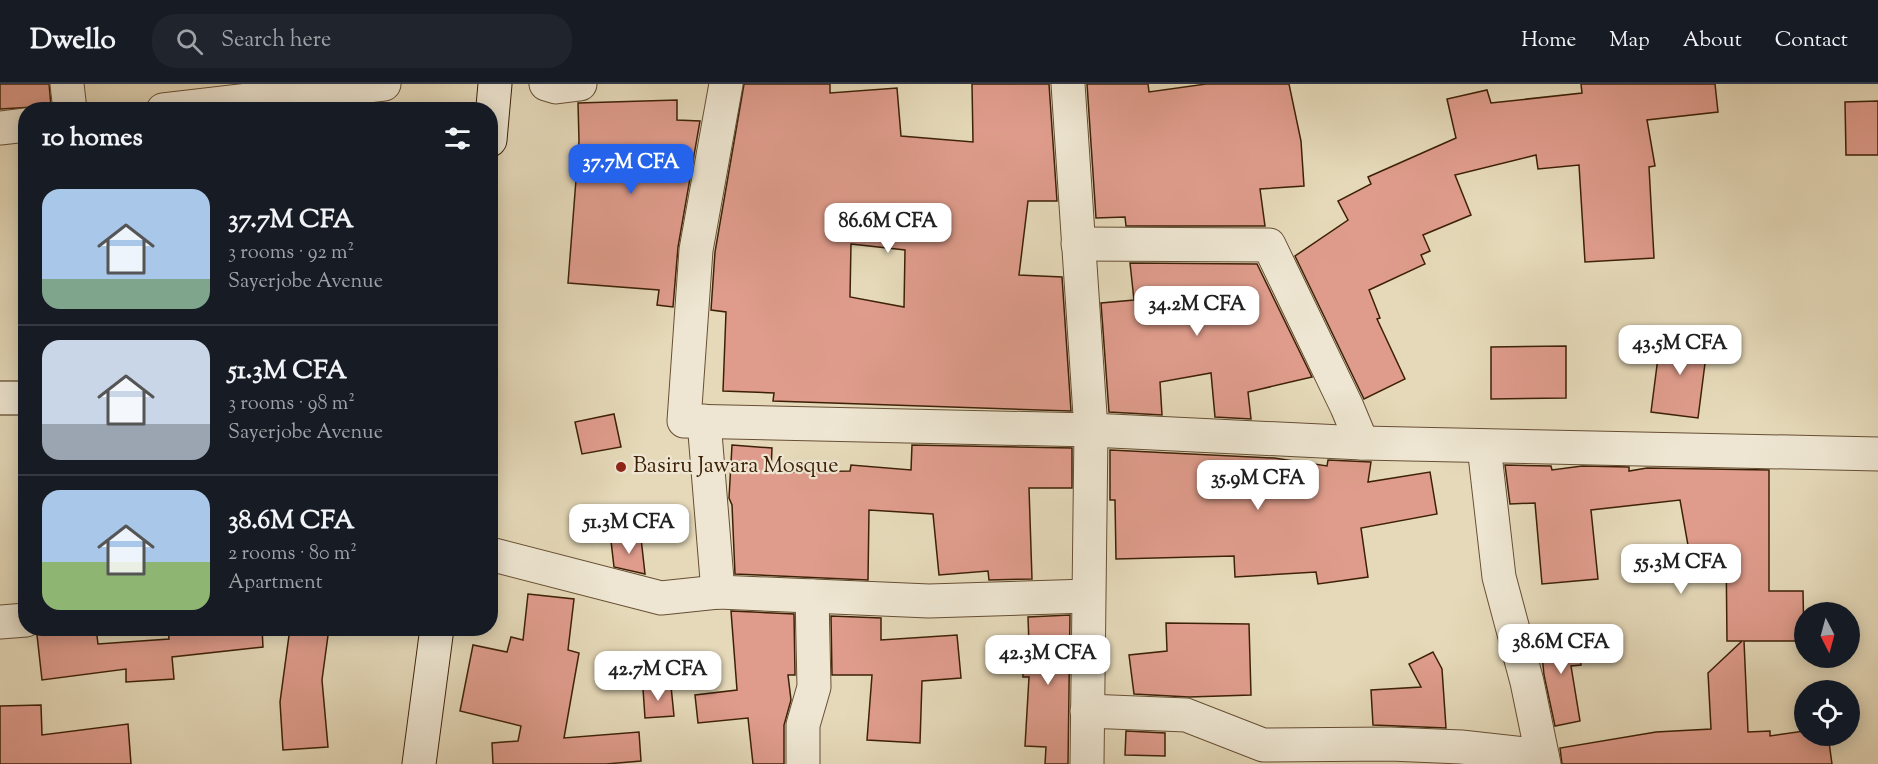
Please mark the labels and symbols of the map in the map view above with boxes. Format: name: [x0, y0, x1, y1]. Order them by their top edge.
pin: 37.7M CFA: [562, 144, 700, 195]
pin: 86.6M CFA: [819, 203, 957, 254]
pin: 34.2M CFA: [1128, 286, 1266, 337]
pin: 43.5M CFA: [1611, 325, 1749, 376]
place label: Basiru Jawara Mosque: [633, 451, 839, 483]
marker: Basiru Jawara Mosque: [614, 460, 628, 474]
pin: 35.9M CFA: [1189, 460, 1327, 511]
pin: 51.3M CFA: [560, 504, 698, 555]
pin: 55.3M CFA: [1612, 544, 1750, 595]
north arrow: [1794, 602, 1860, 668]
pin: 38.6M CFA: [1492, 624, 1630, 675]
pin: 42.3M CFA: [979, 635, 1117, 686]
pin: 42.7M CFA: [589, 651, 727, 702]

